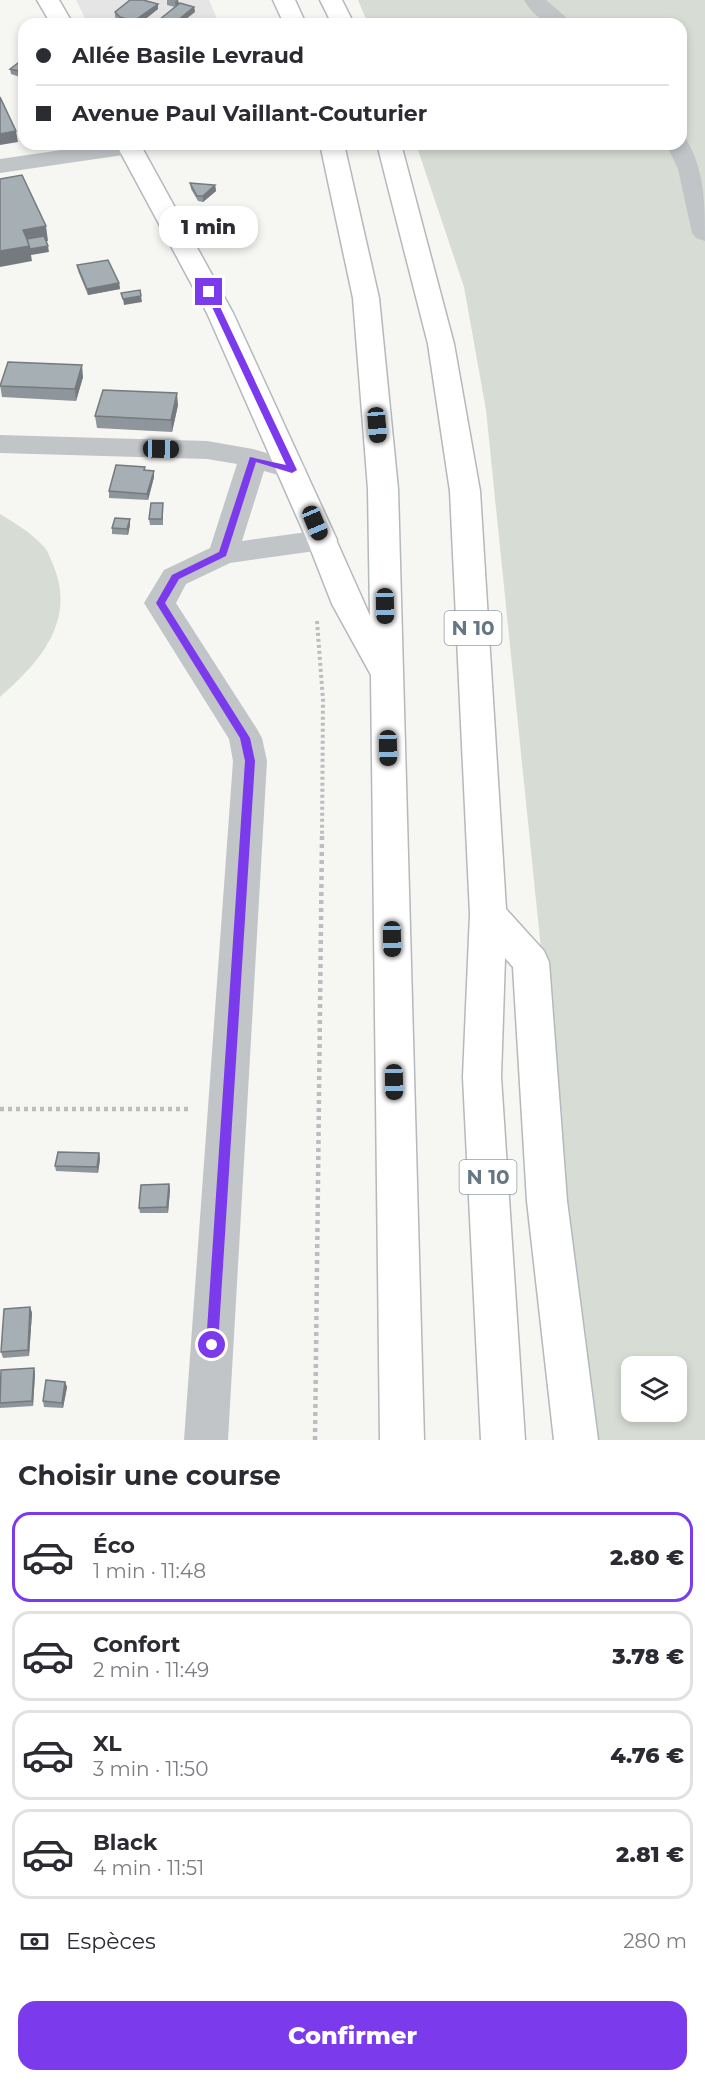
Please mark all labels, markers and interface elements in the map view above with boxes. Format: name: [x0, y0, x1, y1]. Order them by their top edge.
text: Allée Basile Levraud: [72, 42, 304, 69]
text: Avenue Paul Vaillant-Couturier: [72, 100, 427, 127]
callout: 1 min: [160, 205, 258, 247]
text: 1 min: [181, 215, 236, 239]
route end: [195, 278, 222, 305]
car: [366, 406, 388, 444]
car: [143, 440, 179, 458]
car: [300, 503, 330, 543]
car: [376, 588, 394, 624]
road number: N 10: [444, 611, 502, 645]
car: [379, 730, 397, 766]
car: [383, 921, 401, 957]
car: [385, 1064, 403, 1100]
road number: N 10: [460, 1160, 516, 1194]
route start: [198, 1331, 225, 1358]
map controls: [621, 1356, 687, 1422]
button: layers: [621, 1356, 687, 1422]
text: Choisir une course: [18, 1459, 281, 1492]
icon: car: [21, 1530, 75, 1584]
text: Éco: [93, 1532, 135, 1559]
text: 2.80 €: [610, 1544, 684, 1571]
text: 1 min · 11:48: [93, 1559, 206, 1583]
icon: car: [21, 1629, 75, 1683]
text: Confort: [93, 1631, 180, 1658]
text: 3.78 €: [612, 1643, 684, 1670]
text: 2 min · 11:49: [93, 1658, 209, 1682]
icon: car: [21, 1728, 75, 1782]
text: XL: [93, 1730, 122, 1757]
text: 4.76 €: [610, 1742, 684, 1769]
text: 3 min · 11:50: [93, 1757, 208, 1781]
icon: car: [21, 1827, 75, 1881]
text: Black: [93, 1829, 157, 1856]
text: 2.81 €: [616, 1841, 684, 1868]
text: 4 min · 11:51: [93, 1856, 204, 1880]
icon: cash: [18, 1925, 51, 1958]
text: Espèces: [66, 1928, 156, 1955]
text: 280 m: [623, 1929, 687, 1953]
button: Confirmer: [18, 2001, 687, 2070]

